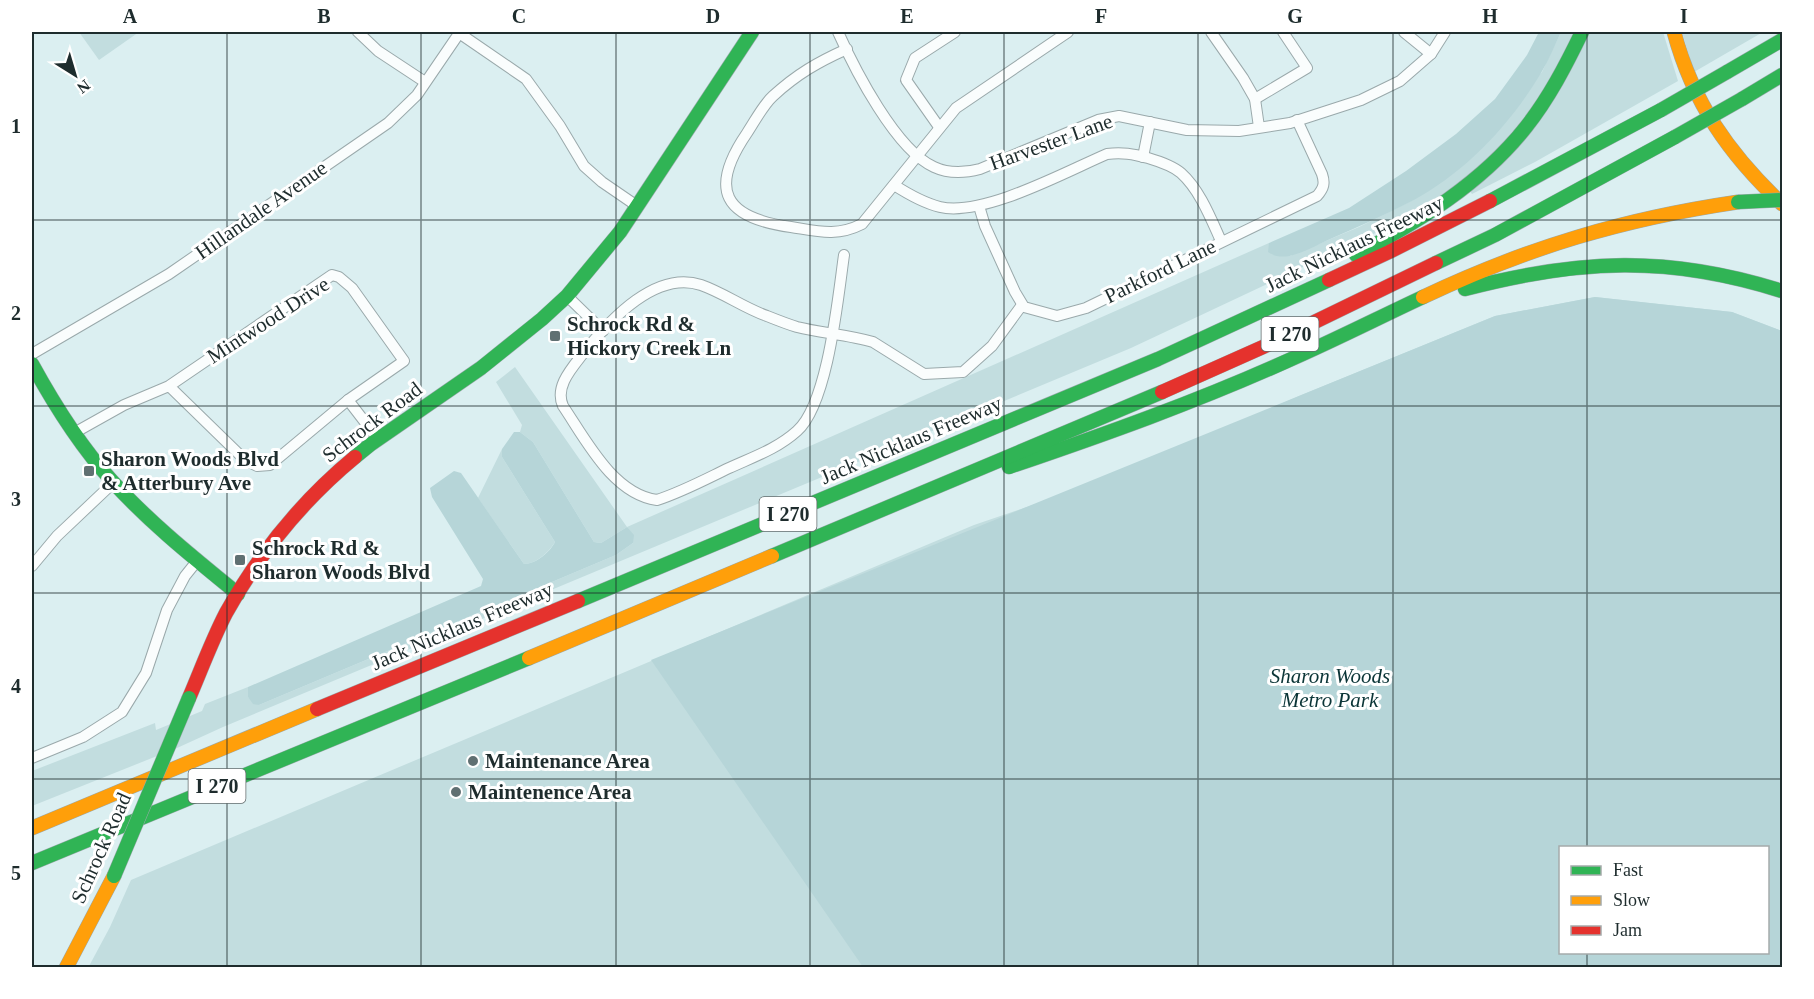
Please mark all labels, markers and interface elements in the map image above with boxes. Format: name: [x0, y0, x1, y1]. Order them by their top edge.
text: A: [123, 5, 138, 27]
text: B: [317, 5, 331, 27]
text: C: [512, 5, 526, 27]
text: D: [706, 5, 720, 27]
text: E: [900, 5, 914, 27]
text: F: [1095, 5, 1107, 27]
text: G: [1287, 5, 1303, 27]
text: H: [1482, 5, 1498, 27]
text: I: [1680, 5, 1688, 27]
north arrow: [45, 45, 105, 105]
text: N: [74, 76, 93, 97]
street label: Harvester Lane: [986, 109, 1116, 175]
text: 1: [11, 115, 21, 137]
street label: Hillandale Avenue: [191, 156, 331, 264]
street label: Jack Nicklaus Freeway: [1261, 190, 1447, 297]
street label: Parkford Lane: [1100, 234, 1220, 308]
street label: Mintwood Drive: [203, 272, 333, 368]
text: 2: [11, 302, 21, 324]
place label: Schrock Rd & Hickory Creek Ln: [567, 312, 731, 360]
road number: I 270: [1262, 317, 1318, 351]
marker: Schrock Rd & Hickory Creek Ln: [548, 329, 562, 343]
street label: Schrock Road: [317, 376, 427, 467]
street label: Jack Nicklaus Freeway: [817, 391, 1006, 489]
place label: Sharon Woods Blvd & Atterbury Ave: [101, 447, 279, 495]
marker: Sharon Woods Blvd & Atterbury Ave: [82, 464, 96, 478]
text: 3: [11, 488, 21, 510]
road number: I 270: [760, 497, 816, 531]
place label: Schrock Rd & Sharon Woods Blvd: [252, 536, 430, 584]
marker: Schrock Rd & Sharon Woods Blvd: [233, 553, 247, 567]
street label: Jack Nicklaus Freeway: [368, 577, 557, 675]
park label: Sharon Woods Metro Park: [1270, 664, 1390, 712]
text: 4: [11, 675, 21, 697]
place label: Maintenance Area: [485, 749, 650, 773]
marker: Maintenance Area: [466, 754, 480, 768]
road number: I 270: [188, 769, 246, 803]
place label: Maintenence Area: [468, 780, 632, 804]
marker: Maintenence Area: [449, 785, 463, 799]
street label: Schrock Road: [66, 789, 136, 907]
legend: [1559, 846, 1769, 954]
text: Fast: [1613, 860, 1643, 880]
text: 5: [11, 862, 21, 884]
text: Slow: [1613, 890, 1650, 910]
text: Jam: [1613, 920, 1642, 940]

